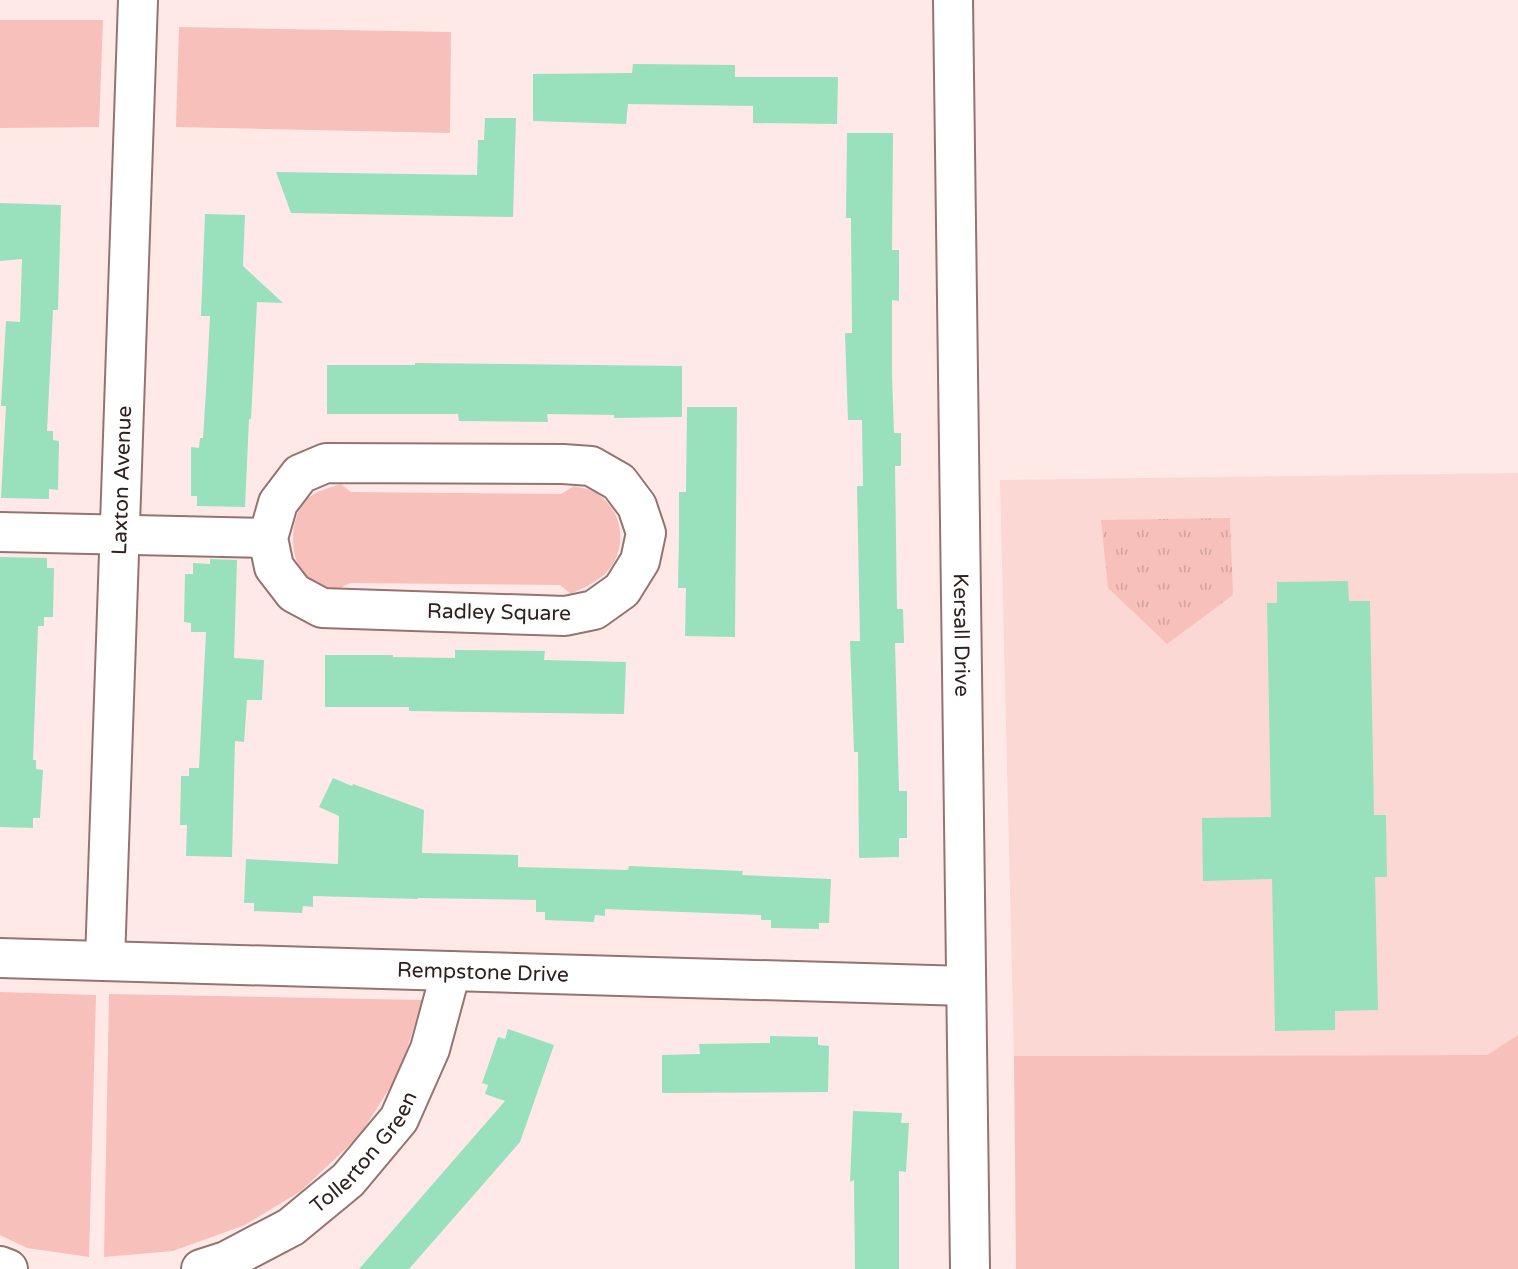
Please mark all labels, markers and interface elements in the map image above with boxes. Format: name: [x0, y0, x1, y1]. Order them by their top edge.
street label: Laxton Avenue: [107, 405, 137, 555]
street label: Kersall Drive: [948, 573, 974, 697]
street label: Radley Square: [427, 599, 571, 626]
street label: Rempstone Drive: [396, 958, 569, 987]
street label: Tollerton Green: [305, 1088, 423, 1219]

